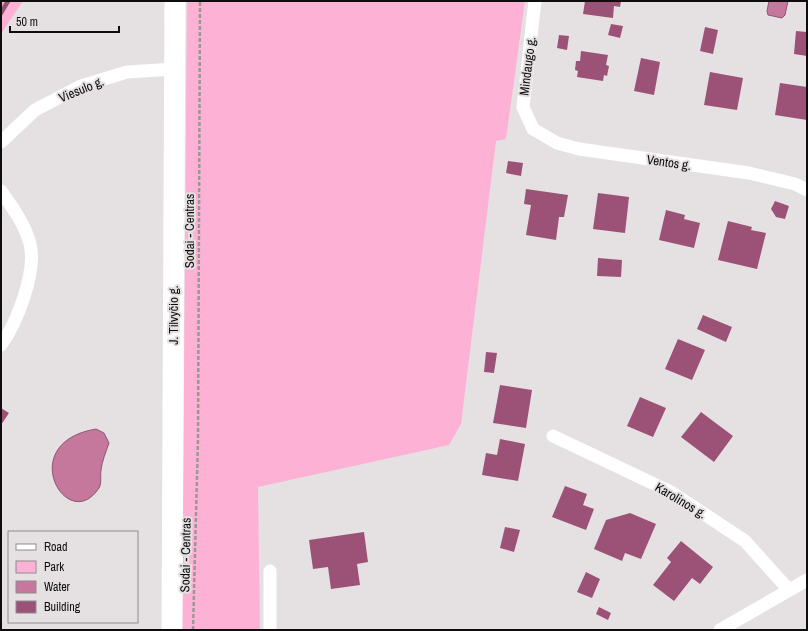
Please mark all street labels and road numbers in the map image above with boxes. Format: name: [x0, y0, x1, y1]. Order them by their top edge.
street label: Mindaugo g.: [515, 36, 540, 97]
street label: Viesulo g.: [56, 73, 106, 106]
street label: Ventos g.: [646, 151, 692, 174]
street label: Sodai - Centras: [181, 194, 198, 268]
street label: J. Tilvyčio g.: [165, 285, 182, 345]
street label: Karolinos g.: [652, 478, 710, 522]
street label: Sodai - Centras: [176, 518, 195, 592]

